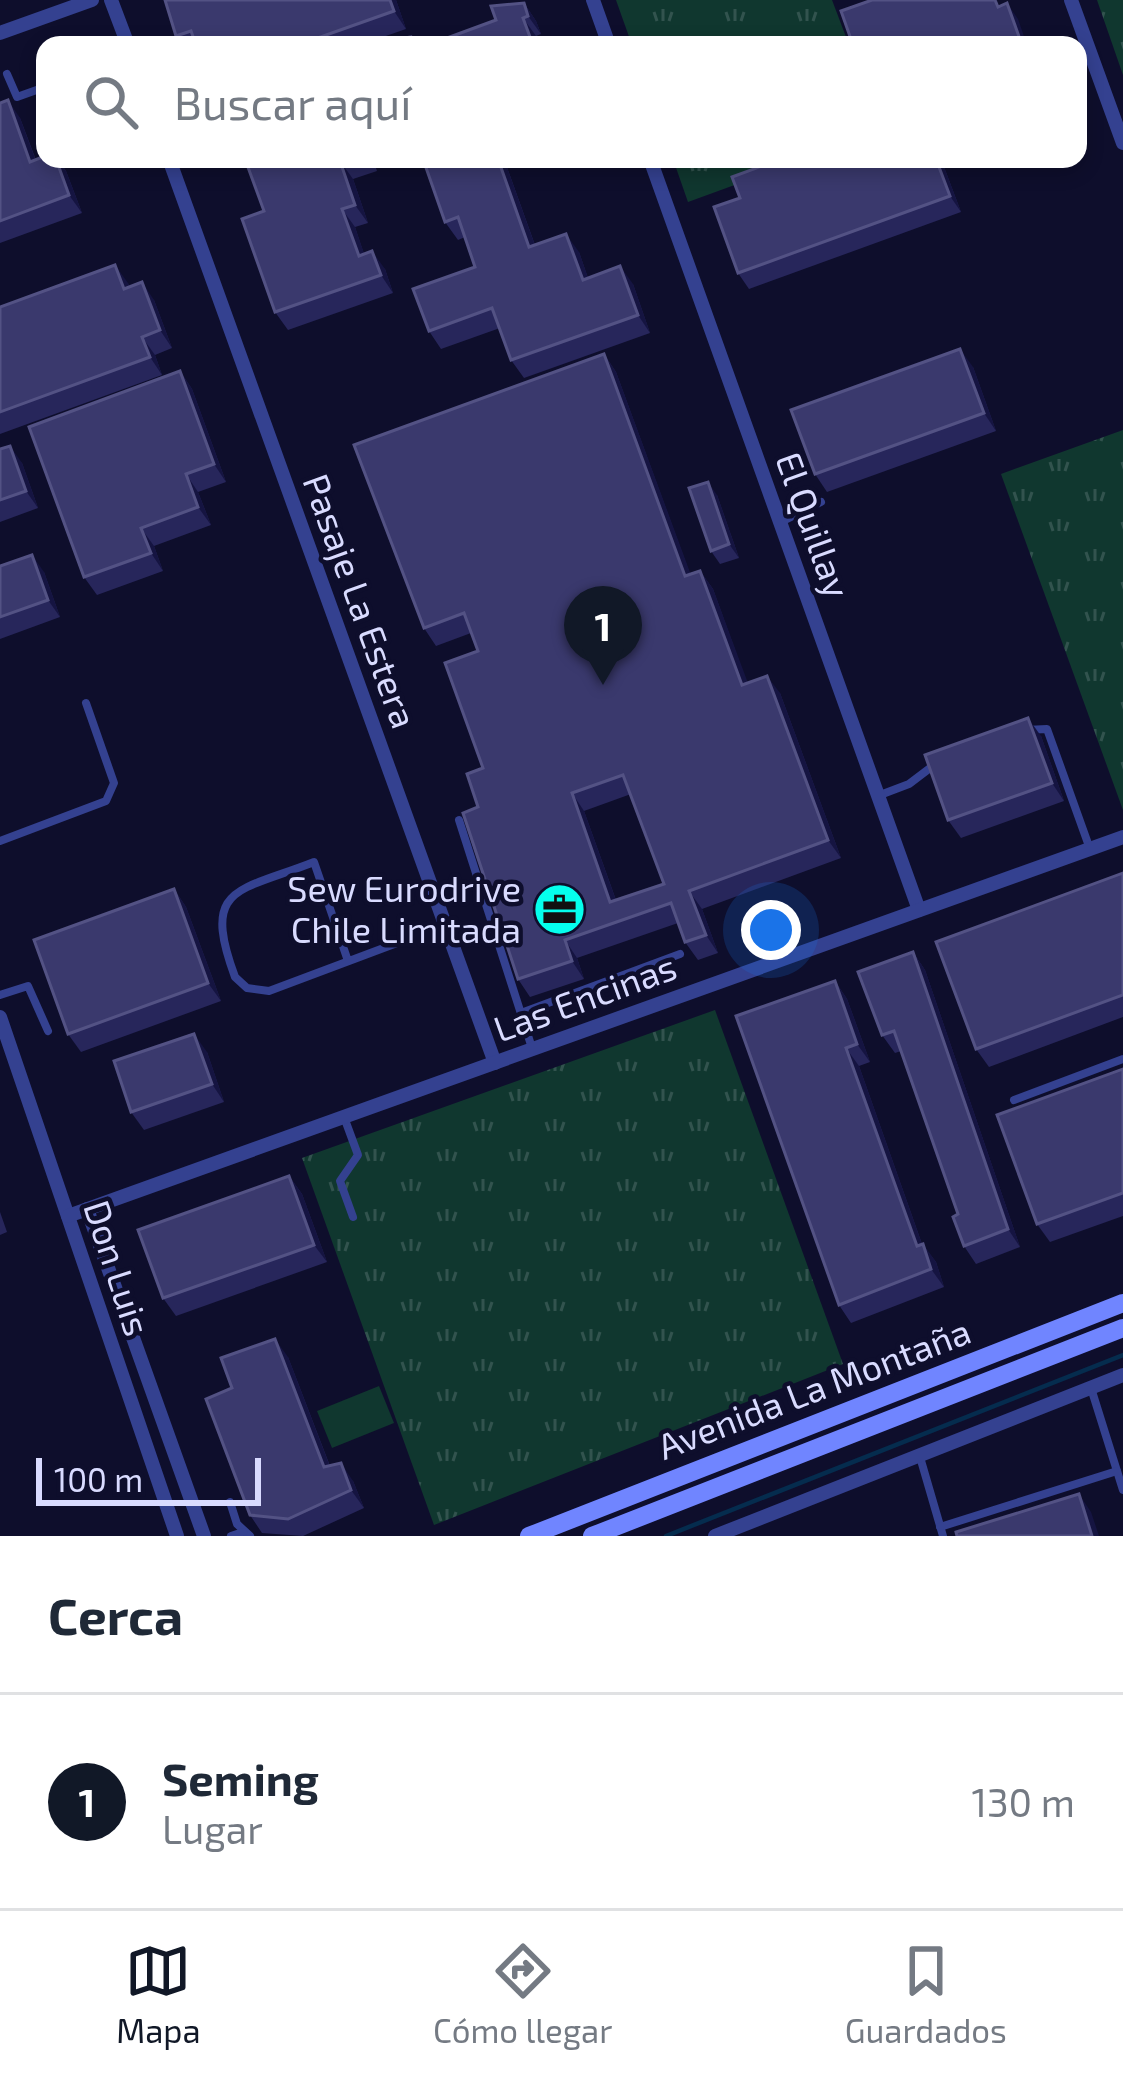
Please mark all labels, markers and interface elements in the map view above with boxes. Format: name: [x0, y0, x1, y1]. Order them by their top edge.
search box: [36, 36, 1087, 168]
icon: search: [78, 69, 144, 135]
text: Buscar aquí: [174, 75, 411, 129]
street label: El Quillay: [768, 446, 861, 603]
street label: Pasaje La Estera: [296, 468, 427, 733]
pin: 1: [564, 586, 642, 685]
place label: Sew Eurodrive Chile Limitada: [287, 866, 521, 950]
office icon: Sew Eurodrive Chile Limitada: [532, 882, 588, 938]
your location: [741, 900, 801, 960]
street label: Las Encinas: [487, 944, 682, 1049]
street label: Don Luis: [76, 1195, 160, 1341]
street label: Avenida La Montaña: [651, 1308, 976, 1467]
scale bar: [36, 1452, 261, 1505]
text: 100 m: [54, 1459, 143, 1499]
text: Cerca: [48, 1584, 183, 1645]
text: Seming: [162, 1751, 319, 1805]
text: 1: [79, 1778, 95, 1825]
text: 130 m: [971, 1778, 1075, 1825]
text: Lugar: [162, 1805, 263, 1852]
tab: Mapa: [116, 1938, 201, 2050]
tab: Cómo llegar: [433, 1938, 612, 2050]
tab: Guardados: [845, 1938, 1007, 2050]

